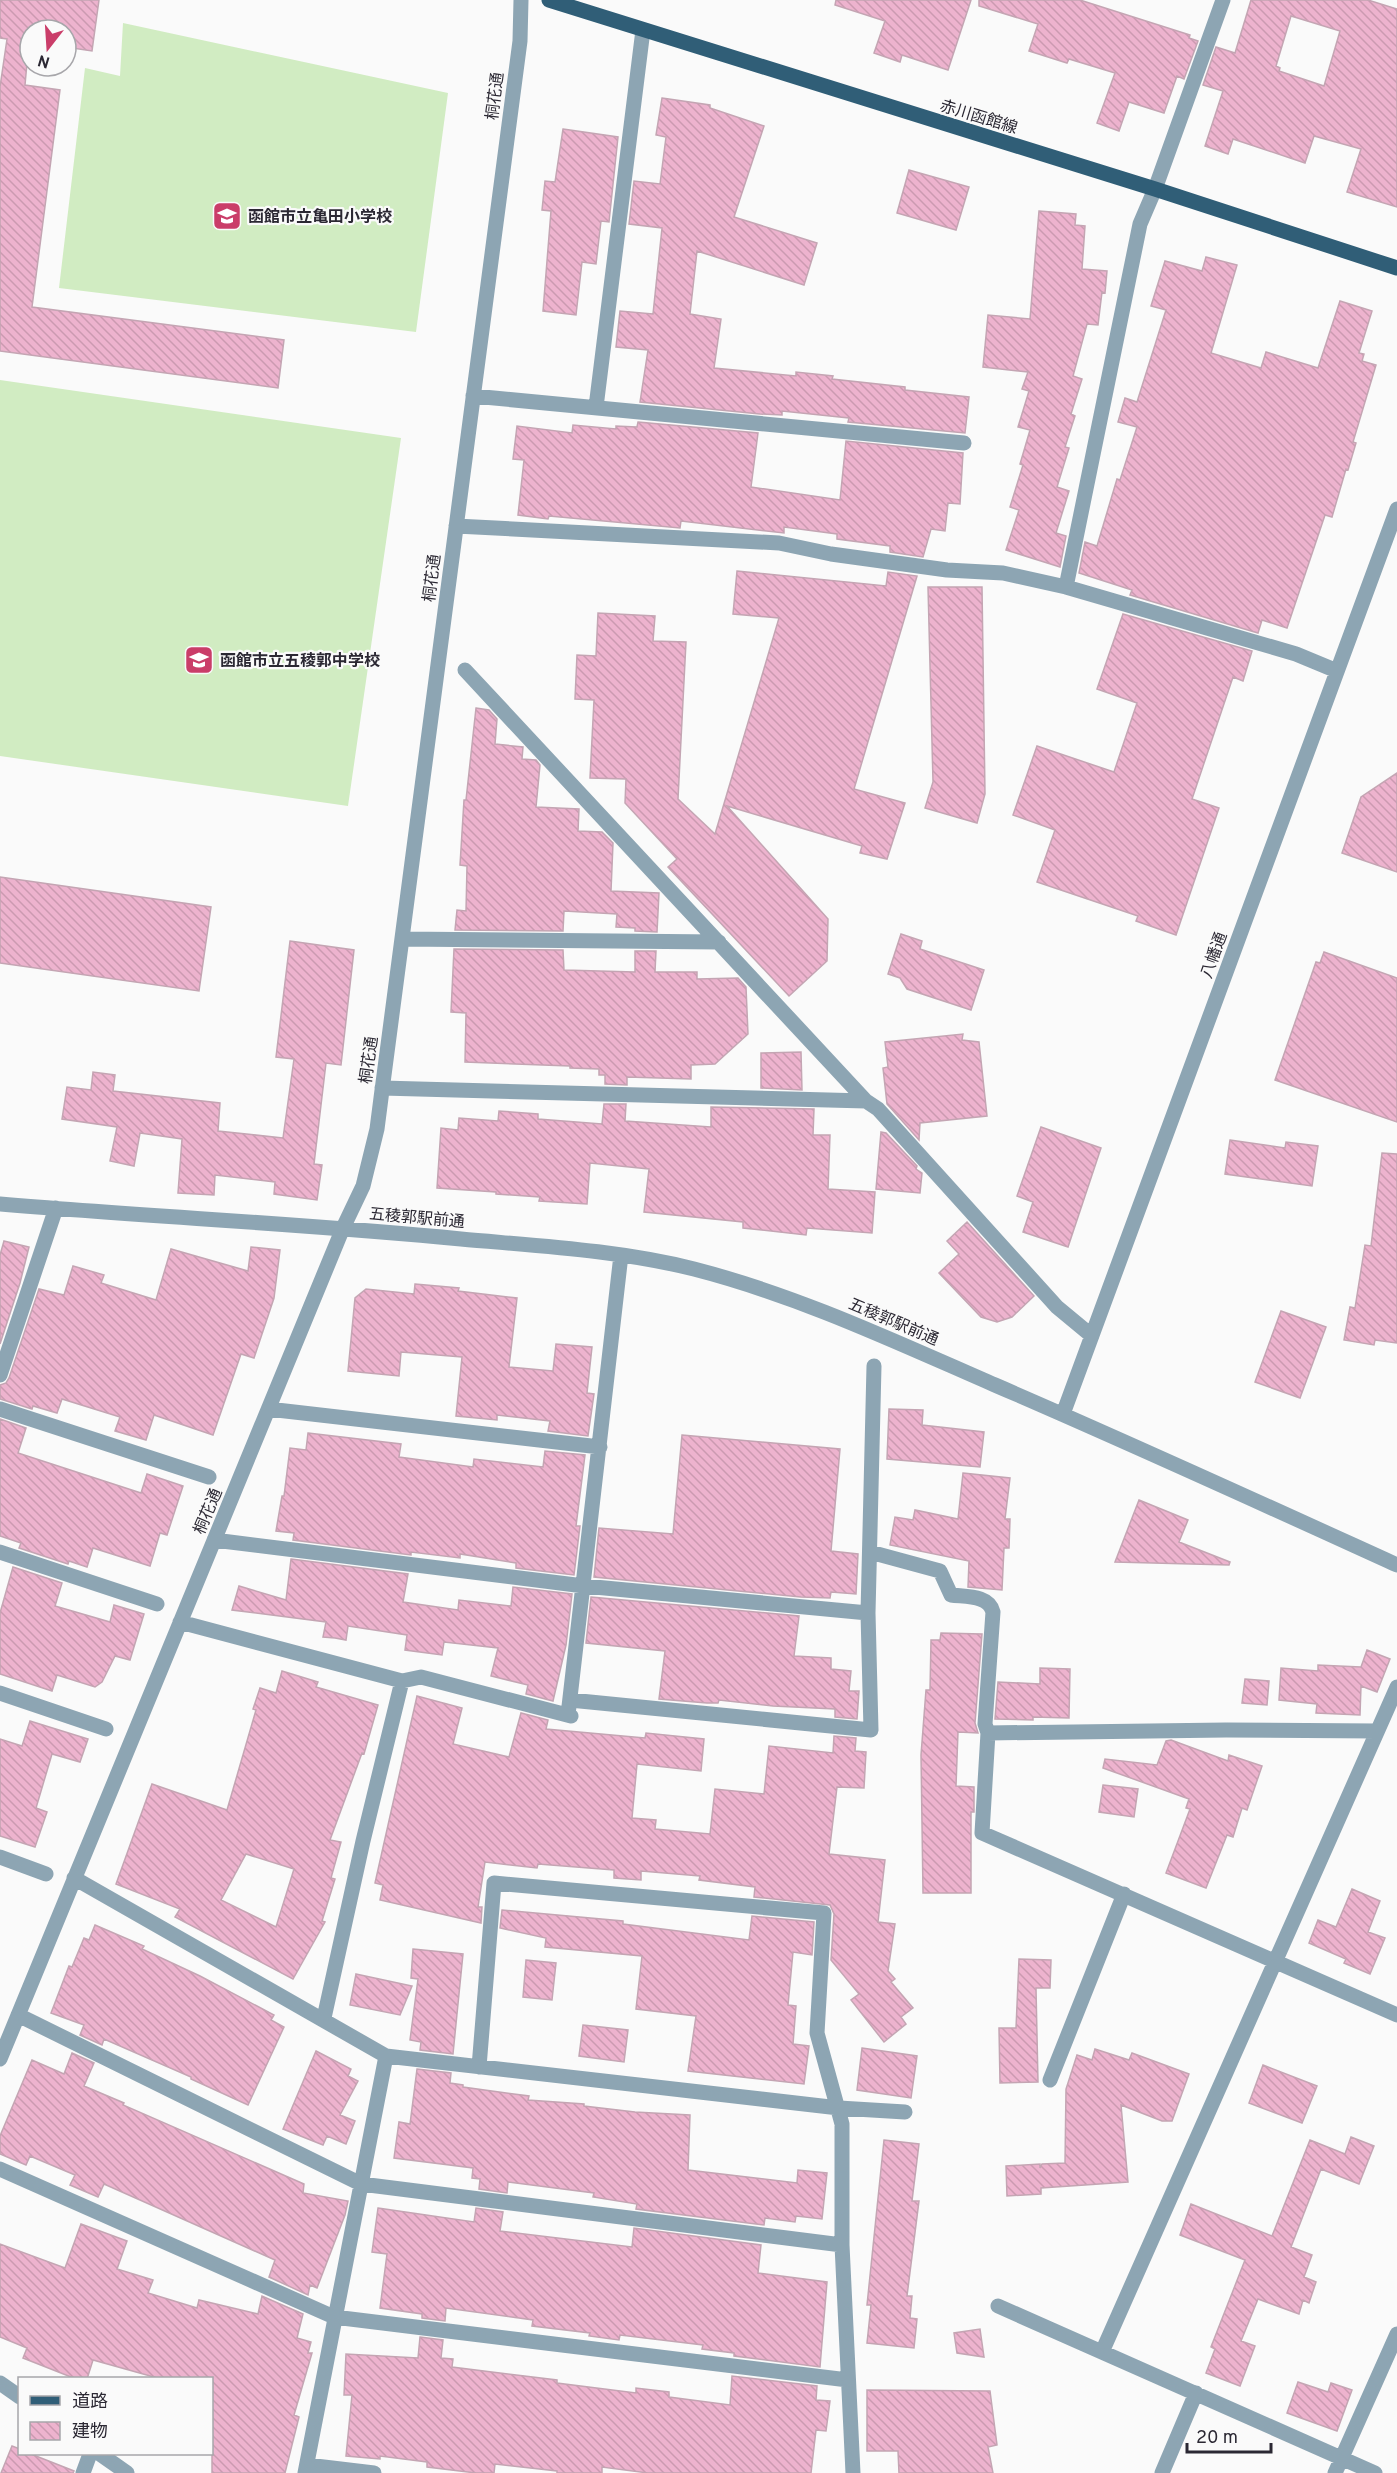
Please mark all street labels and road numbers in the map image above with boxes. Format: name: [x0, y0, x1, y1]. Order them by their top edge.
street label: 桐花通: [483, 71, 509, 121]
street label: 赤川函館線: [937, 97, 1020, 139]
street label: 桐花通: [420, 553, 446, 603]
street label: 八幡通: [1197, 930, 1232, 982]
street label: 桐花通: [357, 1035, 383, 1085]
street label: 五稜郭駅前通: [368, 1205, 466, 1233]
street label: 五稜郭駅前通: [845, 1295, 941, 1351]
street label: 桐花通: [190, 1486, 227, 1538]

